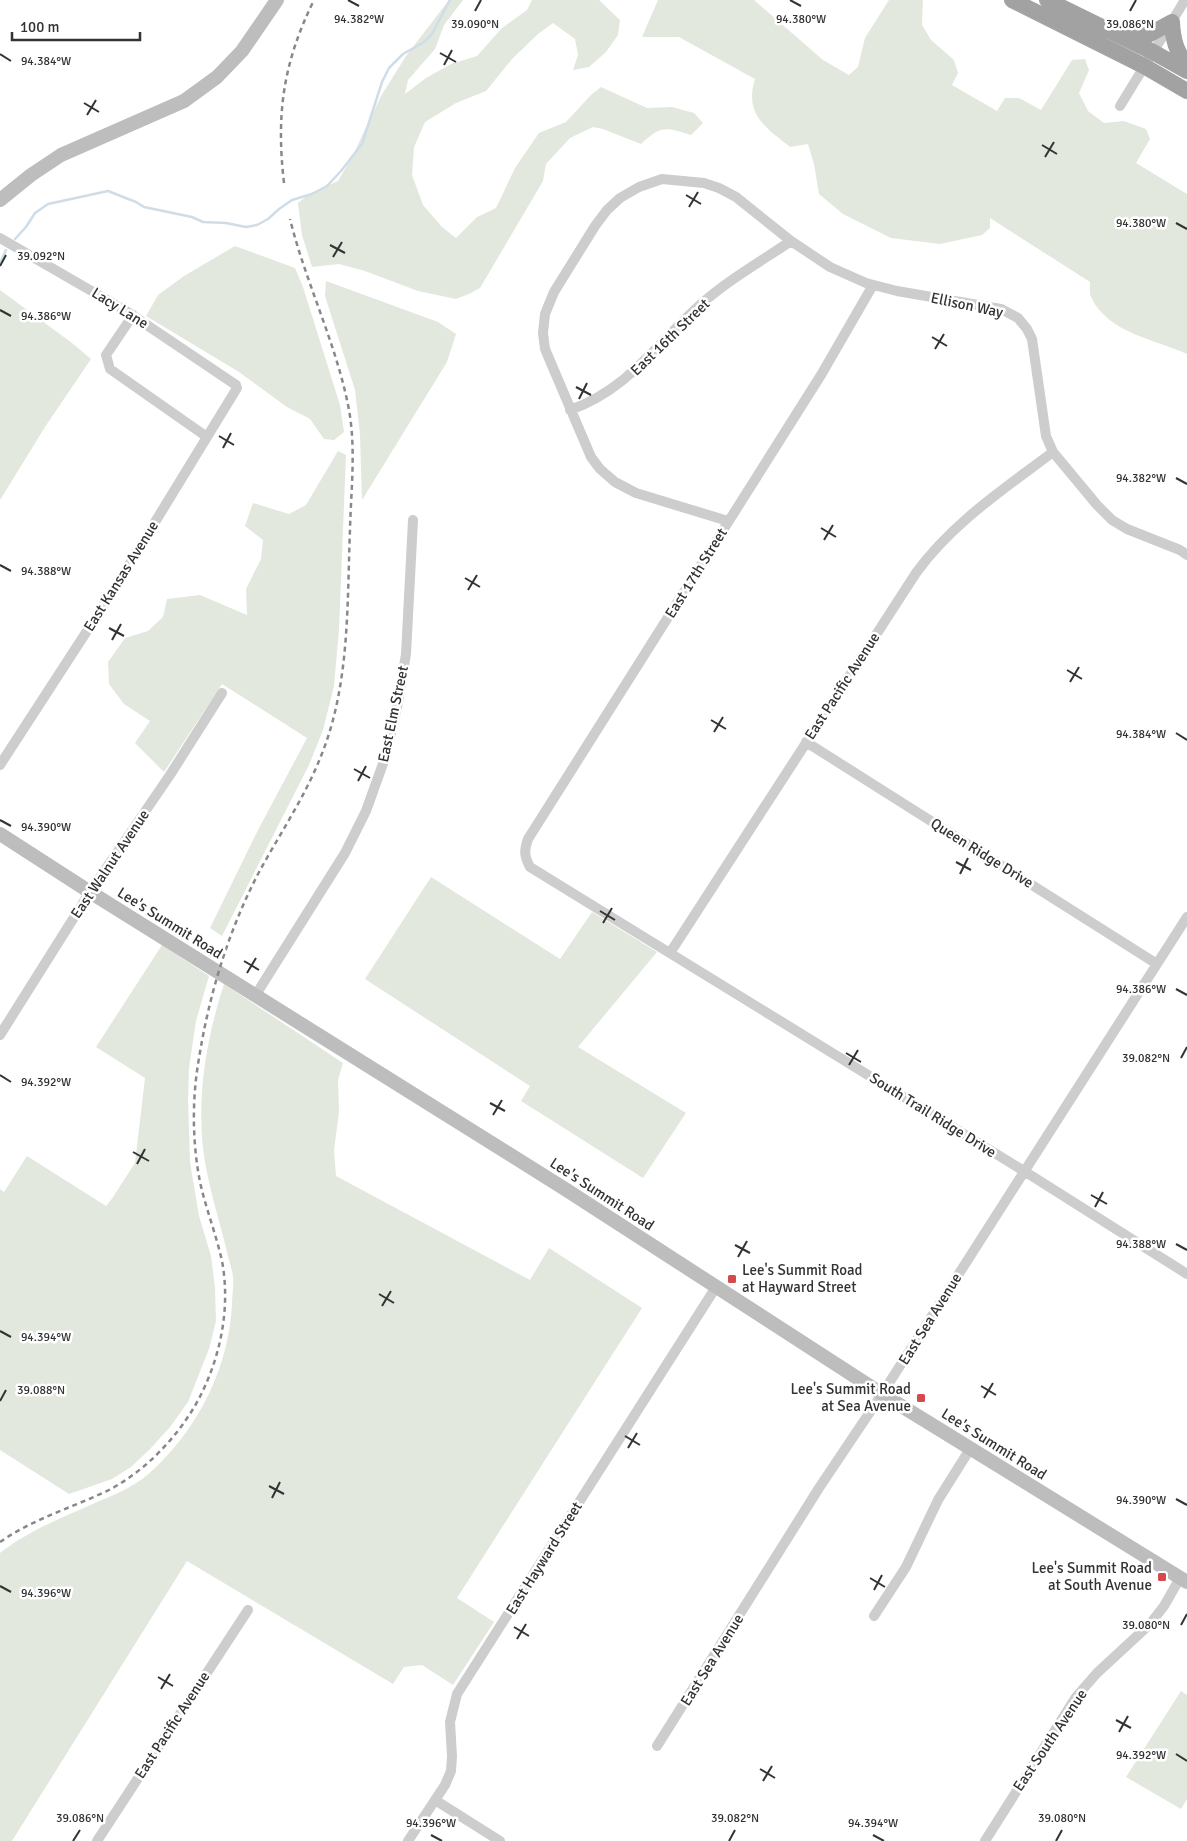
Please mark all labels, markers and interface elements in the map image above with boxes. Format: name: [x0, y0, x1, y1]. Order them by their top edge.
scale bar: [12, 10, 140, 42]
text: 94.382°W: [334, 12, 384, 27]
text: 94.380°W: [776, 12, 826, 27]
text: 39.090°N: [451, 17, 499, 32]
text: 39.086°N: [1106, 17, 1154, 32]
text: 100 m: [20, 18, 60, 36]
text: 94.384°W: [21, 54, 71, 69]
text: 94.380°W: [1116, 216, 1166, 231]
text: 39.092°N: [17, 249, 65, 264]
street label: Lacy Lane: [88, 284, 152, 332]
street label: Ellison Way: [929, 289, 1005, 321]
street label: East 16th Street: [627, 295, 713, 379]
text: 94.386°W: [21, 309, 71, 324]
text: 94.382°W: [1116, 471, 1166, 486]
street label: East Kansas Avenue: [80, 517, 162, 635]
street label: East 17th Street: [661, 525, 731, 621]
text: 94.388°W: [21, 564, 71, 579]
street label: East Pacific Avenue: [801, 629, 883, 743]
street label: East Elm Street: [374, 664, 412, 764]
text: 94.384°W: [1116, 727, 1166, 742]
street label: East Walnut Avenue: [67, 806, 153, 922]
street label: Queen Ridge Drive: [927, 814, 1037, 892]
text: 94.390°W: [21, 820, 71, 835]
street label: Lee's Summit Road: [114, 883, 226, 963]
text: 94.386°W: [1116, 982, 1166, 997]
text: 39.082°N: [1122, 1051, 1170, 1066]
street label: South Trail Ridge Drive: [866, 1069, 1000, 1161]
text: 94.392°W: [21, 1075, 71, 1090]
street label: Lee's Summit Road: [547, 1154, 657, 1234]
text: 94.388°W: [1116, 1237, 1166, 1252]
place label: Lee's Summit Road at Hayward Street: [742, 1261, 863, 1296]
street label: East Sea Avenue: [895, 1270, 965, 1368]
marker: Lee's Summit Road at Hayward Street: [726, 1273, 738, 1285]
text: 94.394°W: [21, 1330, 71, 1345]
place label: Lee's Summit Road at Sea Avenue: [791, 1380, 911, 1415]
text: 39.088°N: [17, 1383, 65, 1398]
marker: Lee's Summit Road at Sea Avenue: [915, 1392, 927, 1404]
street label: Lee's Summit Road: [938, 1404, 1050, 1484]
text: 94.390°W: [1116, 1493, 1166, 1508]
street label: East Hayward Street: [502, 1498, 586, 1618]
place label: Lee's Summit Road at South Avenue: [1032, 1559, 1152, 1594]
marker: Lee's Summit Road at South Avenue: [1156, 1571, 1168, 1583]
text: 94.396°W: [21, 1586, 71, 1601]
street label: East Sea Avenue: [677, 1611, 747, 1709]
text: 39.080°N: [1122, 1618, 1170, 1633]
street label: East Pacific Avenue: [131, 1668, 213, 1782]
street label: East South Avenue: [1009, 1686, 1091, 1794]
text: 94.392°W: [1116, 1748, 1166, 1763]
text: 39.086°N: [56, 1811, 104, 1826]
text: 39.082°N: [711, 1811, 759, 1826]
text: 39.080°N: [1038, 1811, 1086, 1826]
text: 94.396°W: [406, 1816, 456, 1831]
text: 94.394°W: [848, 1816, 898, 1831]

